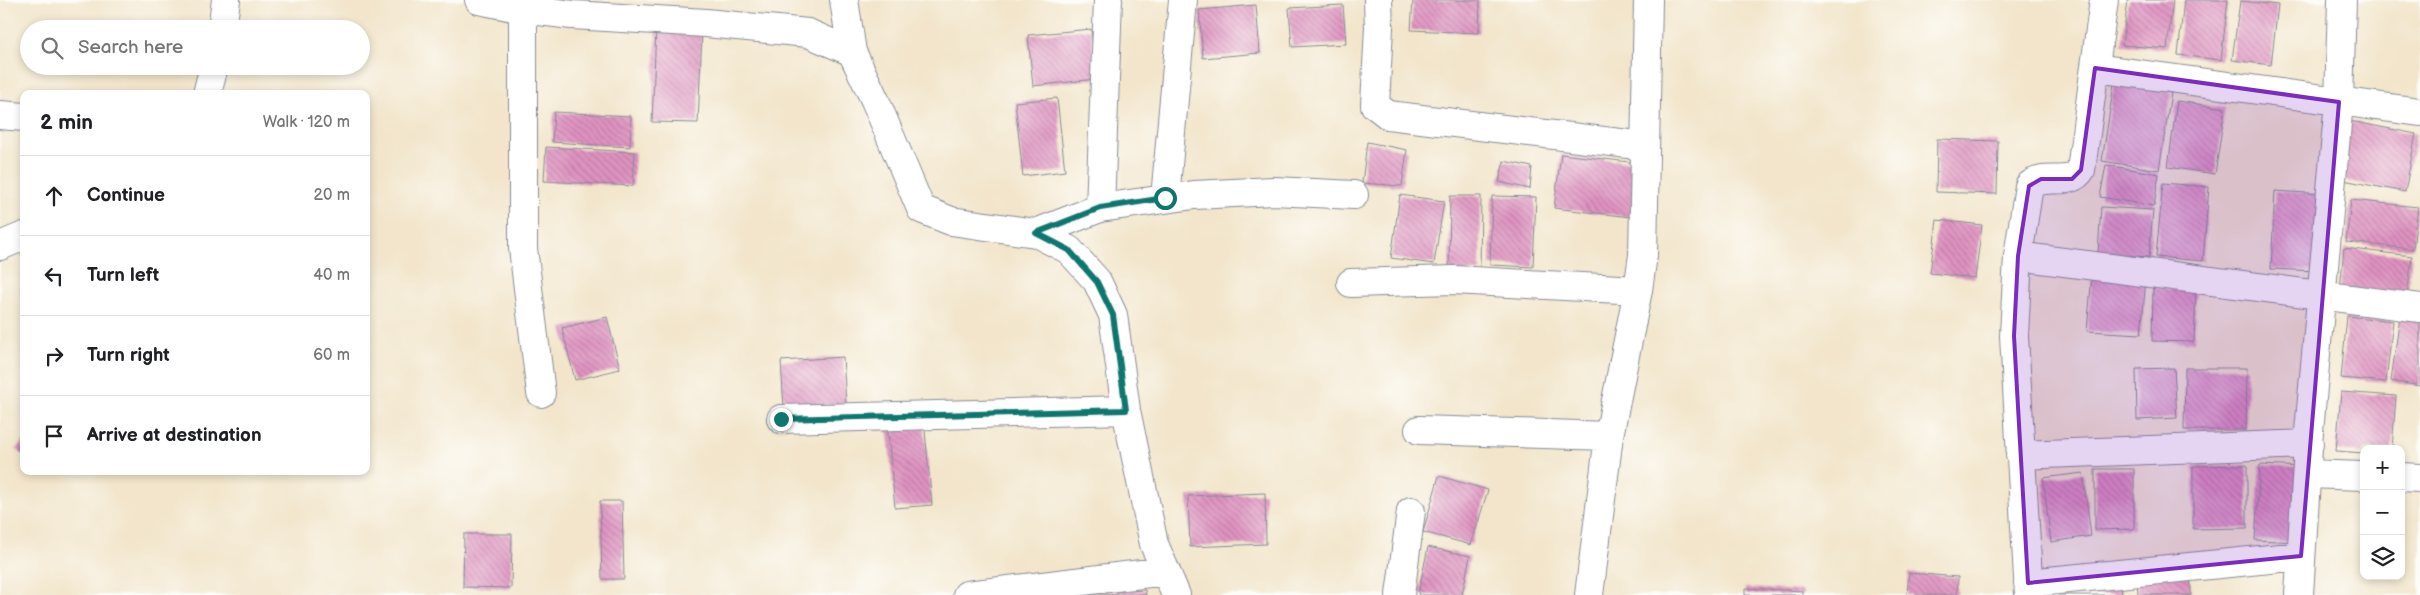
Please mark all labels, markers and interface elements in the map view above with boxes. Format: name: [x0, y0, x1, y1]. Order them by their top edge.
search box: [20, 20, 370, 75]
icon: search: [38, 34, 66, 62]
text: Search here: [78, 36, 183, 59]
text: 2 min: [40, 110, 93, 135]
text: Walk · 120 m: [263, 113, 350, 132]
icon: ahead: [40, 182, 68, 210]
text: Continue: [87, 184, 165, 207]
text: 20 m: [314, 186, 350, 205]
route start: [1154, 187, 1177, 210]
icon: left: [40, 262, 68, 290]
text: Turn left: [87, 264, 159, 287]
text: 40 m: [313, 266, 350, 285]
icon: right: [40, 342, 68, 370]
text: Turn right: [87, 344, 170, 367]
text: 60 m: [313, 346, 350, 365]
route end: [770, 408, 793, 431]
icon: arrive: [40, 422, 68, 450]
text: Arrive at destination: [87, 424, 262, 447]
map controls: [2360, 445, 2405, 580]
button: +: [2360, 445, 2405, 490]
button: −: [2360, 490, 2405, 535]
button: layers: [2360, 535, 2405, 580]

